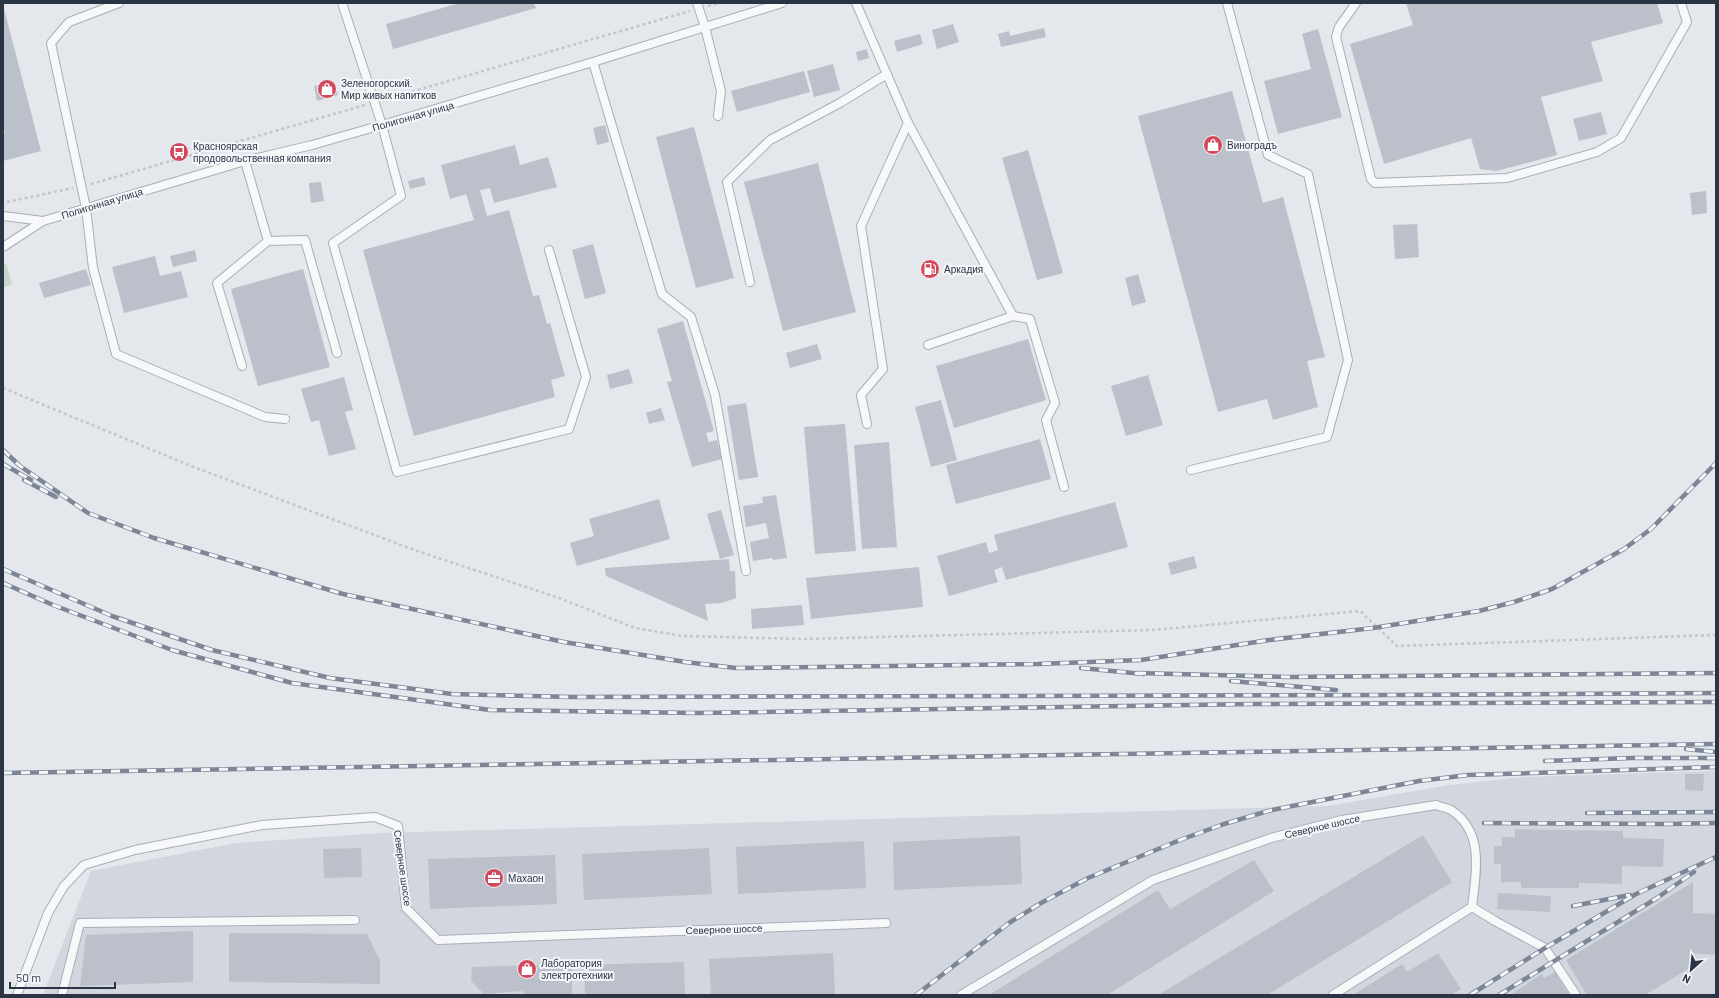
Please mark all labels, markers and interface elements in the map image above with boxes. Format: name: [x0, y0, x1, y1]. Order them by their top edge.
place label: Зеленогорский. Мир живых напитков: [341, 77, 436, 101]
shop icon: Зеленогорский. Мир живых напитков: [316, 78, 338, 100]
street label: Полигонная улица: [371, 98, 456, 133]
shop icon: Виноградъ: [1202, 134, 1224, 156]
place label: Виноградъ: [1227, 139, 1277, 151]
place label: Красноярская продовольственная компания: [193, 140, 331, 164]
bus stop icon: Красноярская продовольственная компания: [168, 141, 190, 163]
street label: Полигонная улица: [60, 185, 145, 221]
fuel station icon: Аркадия: [919, 258, 941, 280]
place label: Аркадия: [944, 263, 983, 275]
street label: Северное шоссе: [1283, 811, 1361, 840]
street label: Северное шоссе: [392, 829, 414, 907]
office icon: Махаон: [483, 867, 505, 889]
place label: Махаон: [508, 872, 544, 884]
street label: Северное шоссе: [685, 922, 763, 936]
north arrow: [1671, 950, 1711, 990]
place label: Лаборатория электротехники: [541, 957, 613, 981]
shop icon: Лаборатория электротехники: [516, 958, 538, 980]
scale bar: [10, 964, 115, 990]
text: 50 m: [16, 970, 41, 984]
text: N: [1680, 972, 1692, 987]

